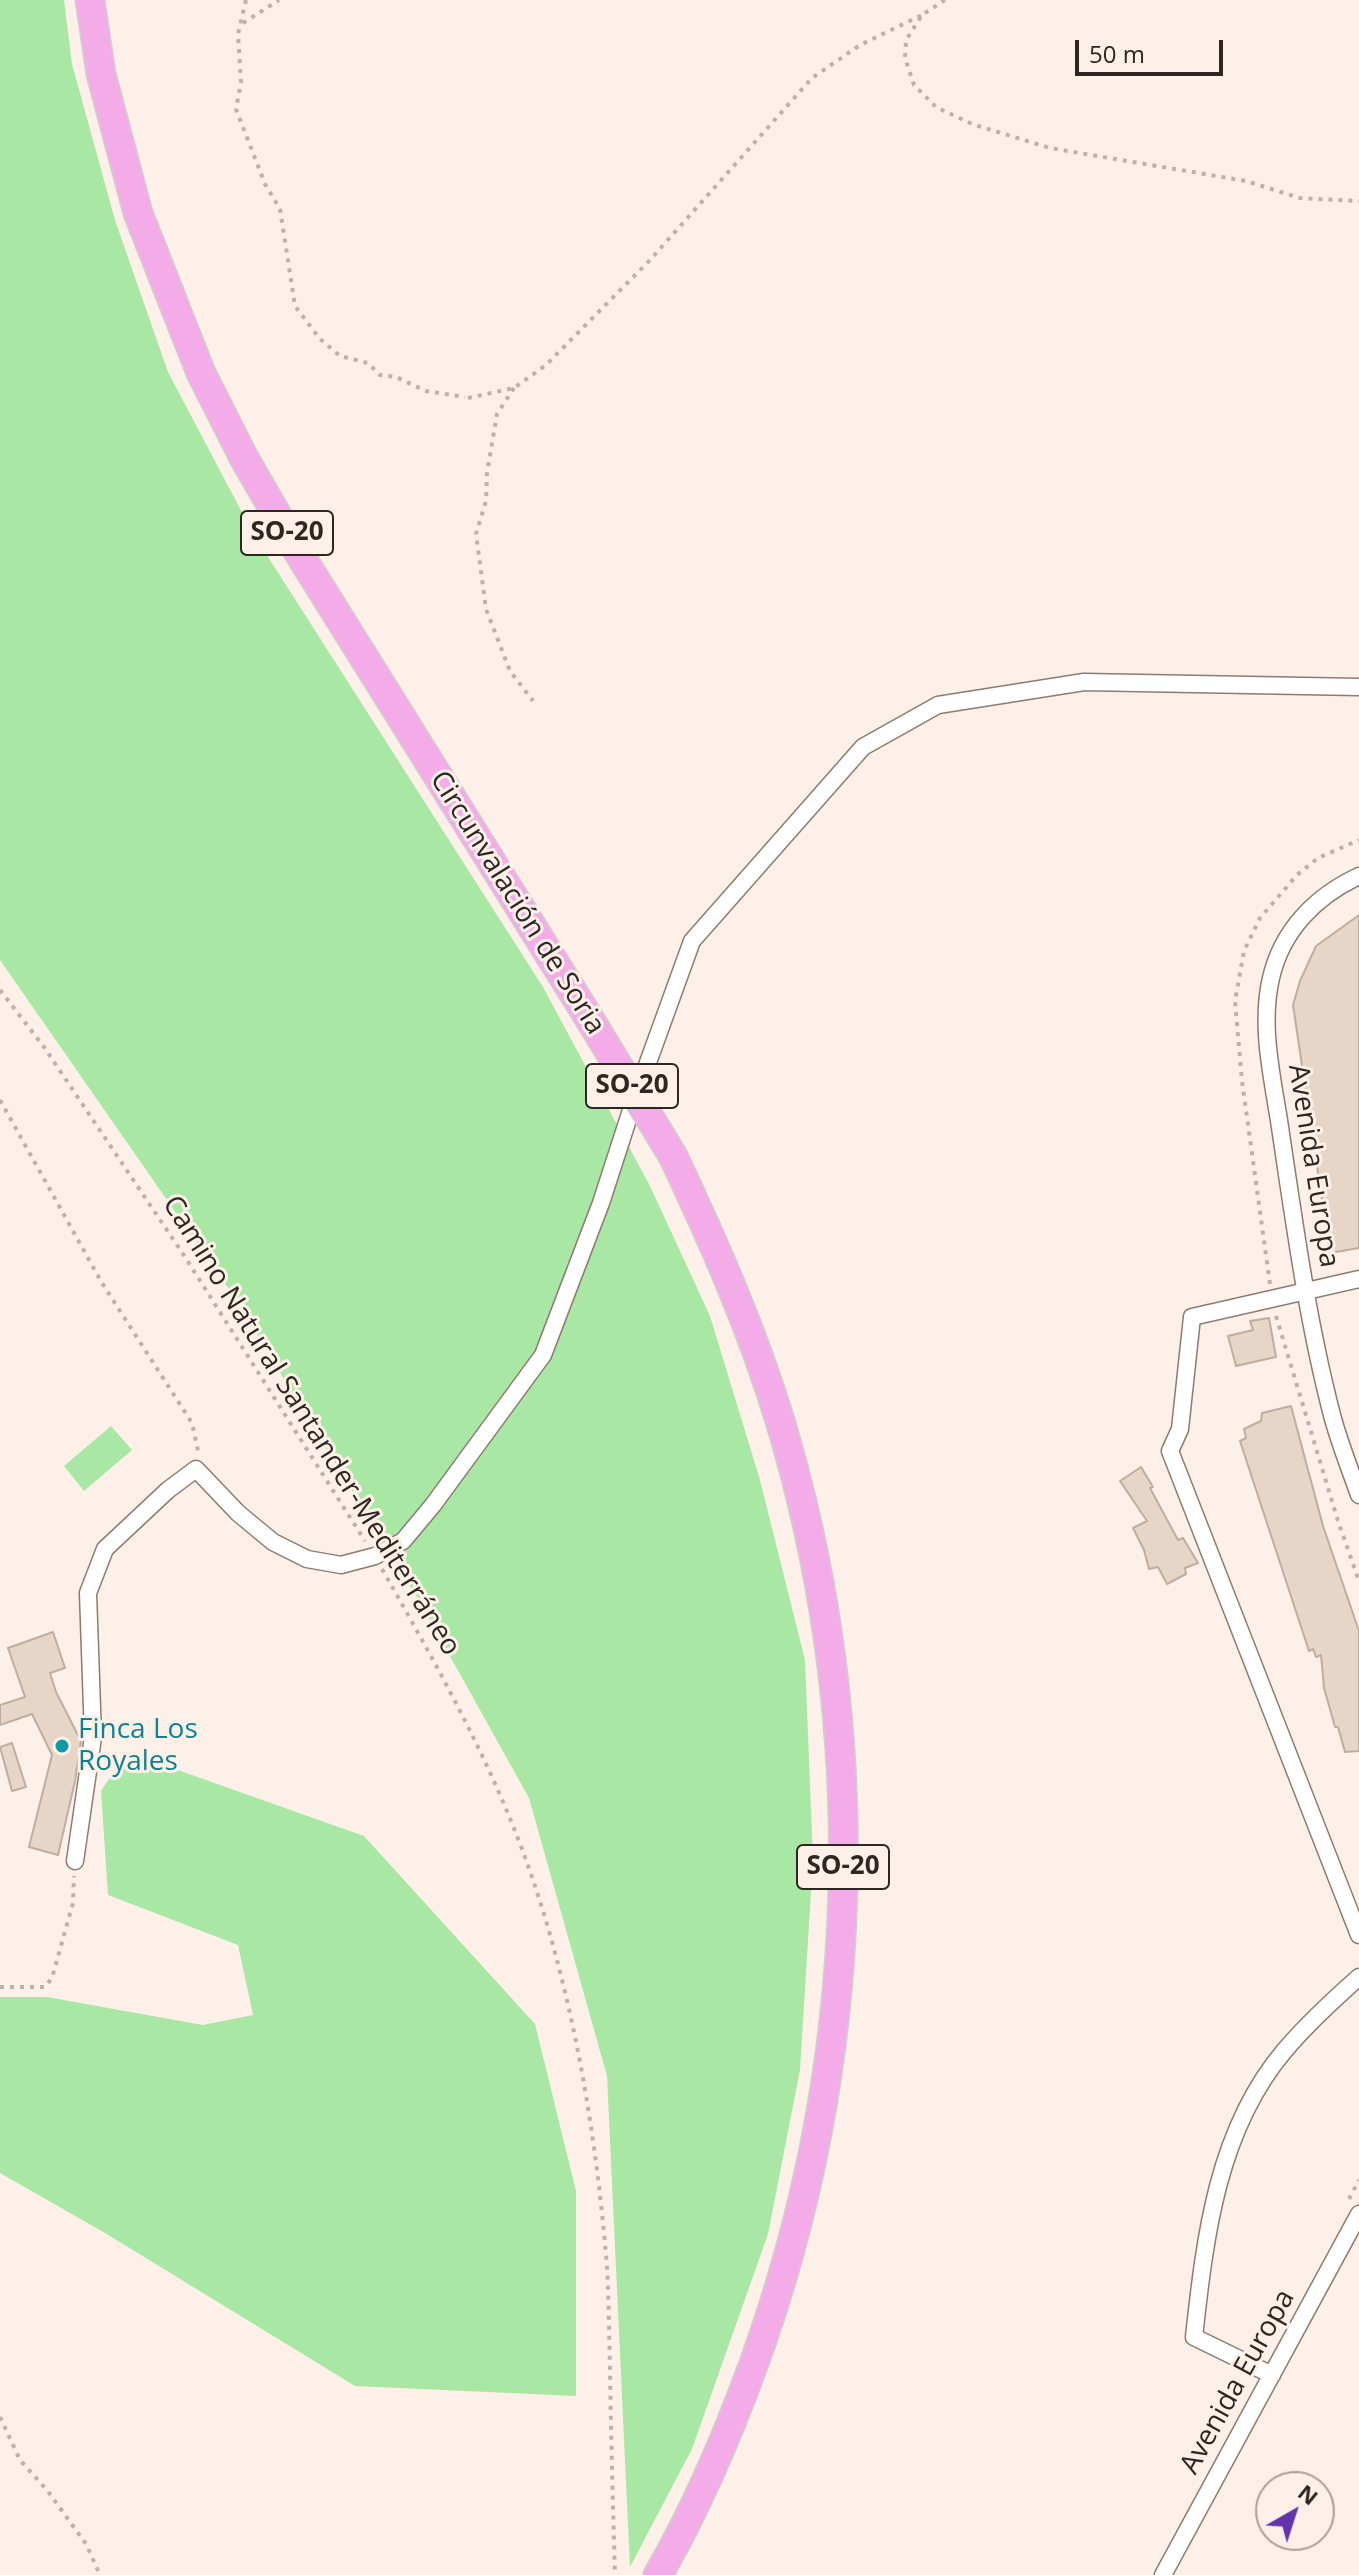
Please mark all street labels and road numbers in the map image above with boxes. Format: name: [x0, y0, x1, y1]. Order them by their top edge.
road number: SO-20: [241, 511, 333, 555]
street label: Circunvalación de Soria: [422, 765, 612, 1041]
street label: Avenida Europa: [1280, 1062, 1346, 1270]
road number: SO-20: [586, 1064, 678, 1108]
street label: Camino Natural Santander-Mediterráneo: [155, 1190, 467, 1662]
road number: SO-20: [797, 1845, 889, 1889]
street label: Avenida Europa: [1174, 2284, 1302, 2480]

